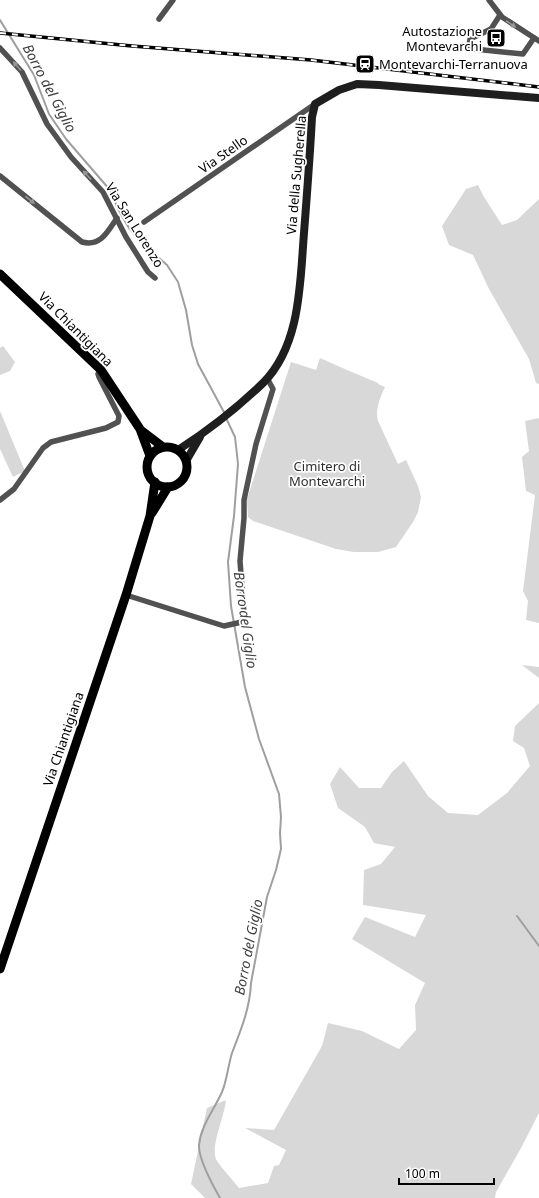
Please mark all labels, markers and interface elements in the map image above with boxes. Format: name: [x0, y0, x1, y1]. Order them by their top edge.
one-way arrow: [506, 20, 516, 28]
place label: Autostazione Montevarchi: [402, 22, 482, 55]
bus stop icon: Autostazione Montevarchi: [485, 27, 507, 49]
water label: Borro del Giglio: [19, 41, 81, 136]
station icon: Montevarchi-Terranuova: [354, 53, 376, 75]
place label: Montevarchi-Terranuova: [379, 55, 528, 73]
one-way arrow: [13, 61, 22, 72]
street label: Via della Sugherella: [282, 115, 310, 235]
street label: Via Stello: [195, 131, 251, 177]
one-way arrow: [83, 170, 92, 180]
street label: Via San Lorenzo: [102, 179, 168, 271]
one-way arrow: [25, 196, 36, 205]
street label: Via Chiantigiana: [35, 288, 117, 370]
park label: Cimitero di Montevarchi: [289, 457, 365, 490]
water label: Borro del Giglio: [230, 570, 262, 670]
street label: Via Chiantigiana: [38, 689, 88, 789]
water label: Borro del Giglio: [229, 897, 267, 997]
scale bar: [399, 1160, 494, 1186]
text: 100 m: [405, 1165, 440, 1182]

